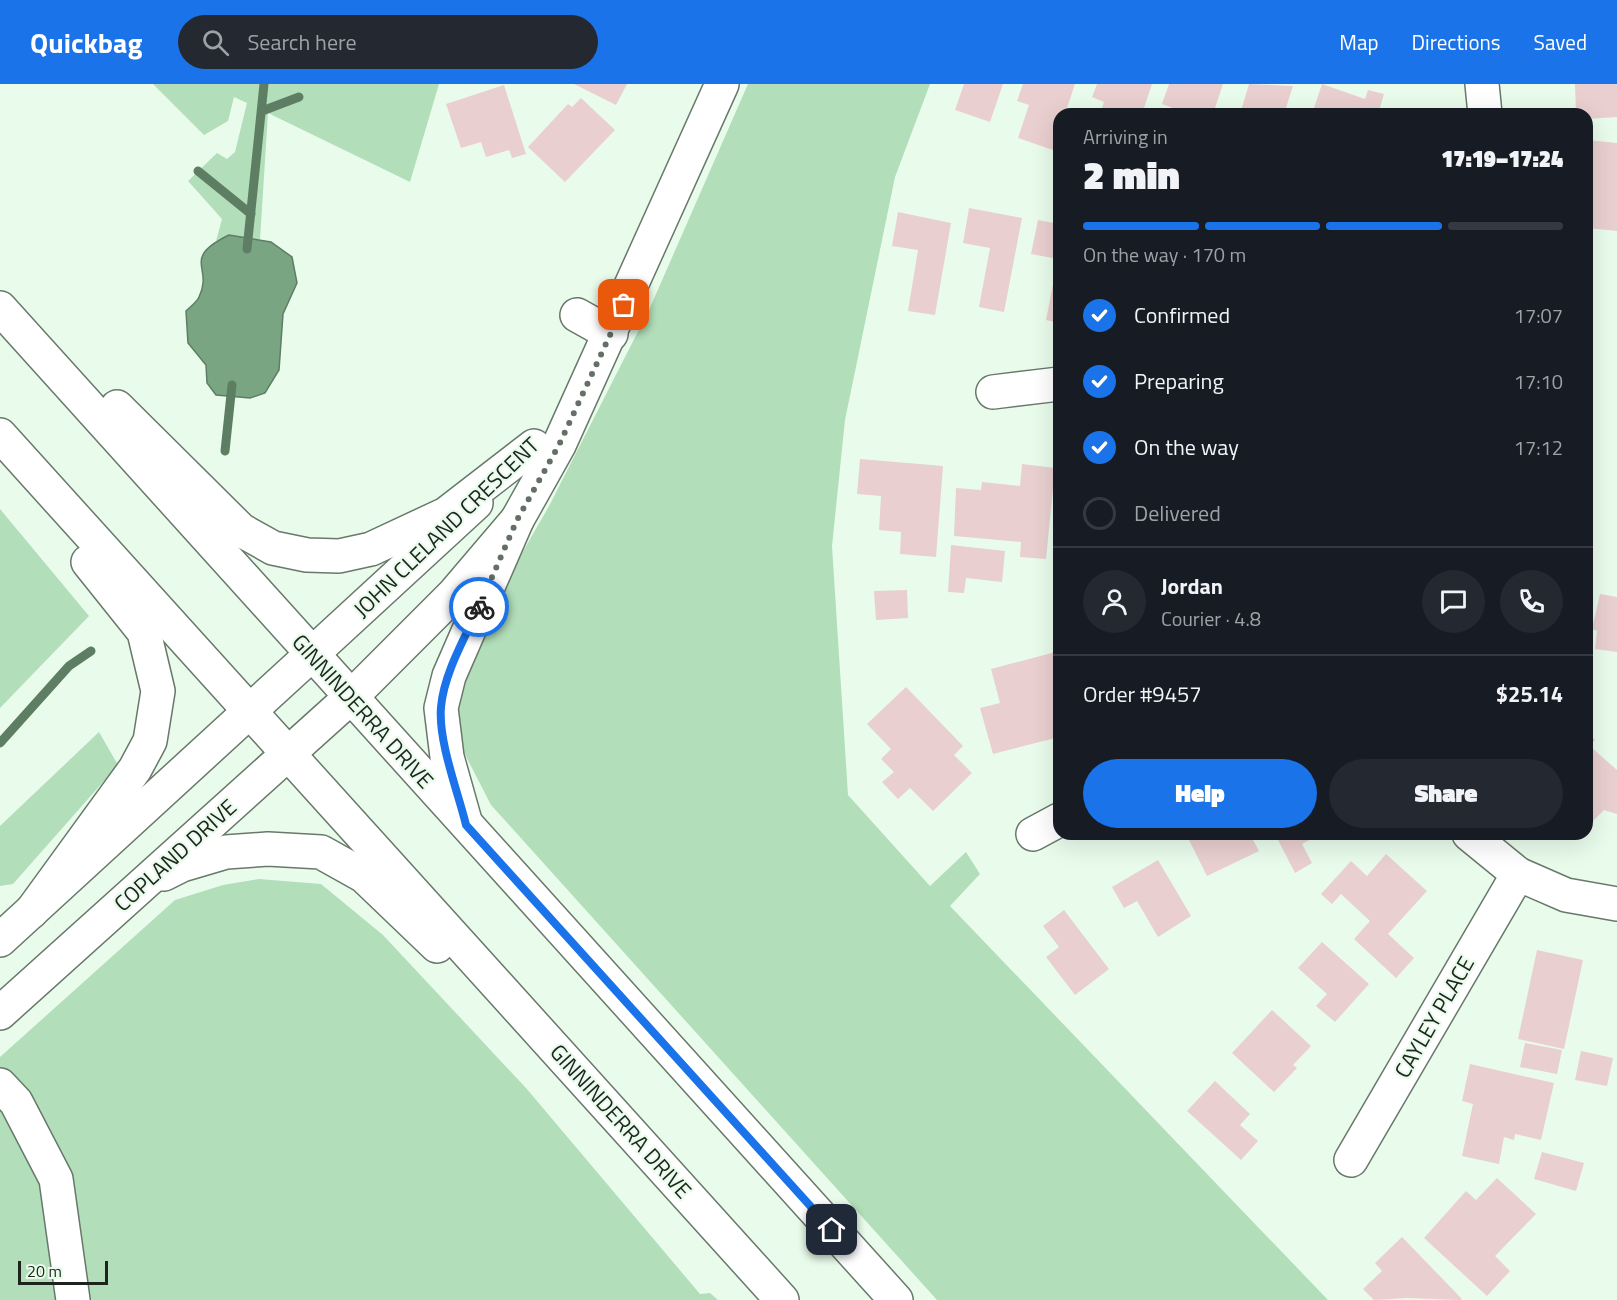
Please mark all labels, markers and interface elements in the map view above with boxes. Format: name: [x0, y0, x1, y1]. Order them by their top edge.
search box: [178, 15, 598, 69]
text: Quickbag: [30, 21, 142, 64]
text: Search here: [247, 25, 357, 59]
icon: search: [199, 26, 232, 59]
text: Map: [1339, 26, 1379, 58]
text: Directions: [1412, 26, 1501, 58]
text: Saved: [1534, 26, 1587, 58]
text: Arriving in: [1083, 121, 1168, 152]
text: 17:19–17:24: [1441, 142, 1563, 176]
text: 2 min: [1083, 145, 1180, 204]
text: On the way · 170 m: [1083, 239, 1246, 270]
pin: [598, 279, 649, 330]
icon: bag: [607, 288, 640, 321]
text: Confirmed: [1134, 298, 1230, 332]
icon: check: [1083, 299, 1116, 332]
text: 17:07: [1514, 300, 1563, 331]
text: Preparing: [1134, 364, 1224, 398]
icon: check: [1083, 365, 1116, 398]
text: 17:10: [1514, 366, 1563, 397]
street label: JOHN CLELAND CRESCENT: [345, 428, 547, 625]
text: On the way: [1134, 430, 1239, 464]
icon: check: [1083, 431, 1116, 464]
text: 17:12: [1514, 432, 1563, 463]
text: Delivered: [1134, 496, 1221, 530]
text: Jordan: [1161, 569, 1223, 603]
button: person: [1083, 570, 1146, 633]
button: chat: [1422, 570, 1485, 633]
button: phone: [1500, 570, 1563, 633]
courier: [449, 577, 509, 637]
icon: bike: [463, 591, 496, 624]
text: Courier · 4.8: [1161, 603, 1261, 634]
street label: GINNINDERRA DRIVE: [284, 626, 442, 796]
text: Order #9457: [1083, 677, 1202, 711]
text: $25.14: [1496, 677, 1563, 711]
button: Help: [1083, 759, 1317, 828]
button: Share: [1329, 759, 1563, 828]
street label: COPLAND DRIVE: [106, 791, 244, 919]
street label: CAYLEY PLACE: [1385, 950, 1483, 1084]
street label: GINNINDERRA DRIVE: [542, 1036, 700, 1206]
pin: [806, 1204, 857, 1255]
icon: home: [815, 1213, 848, 1246]
scale bar: [18, 1258, 108, 1286]
text: 20 m: [27, 1259, 62, 1283]

